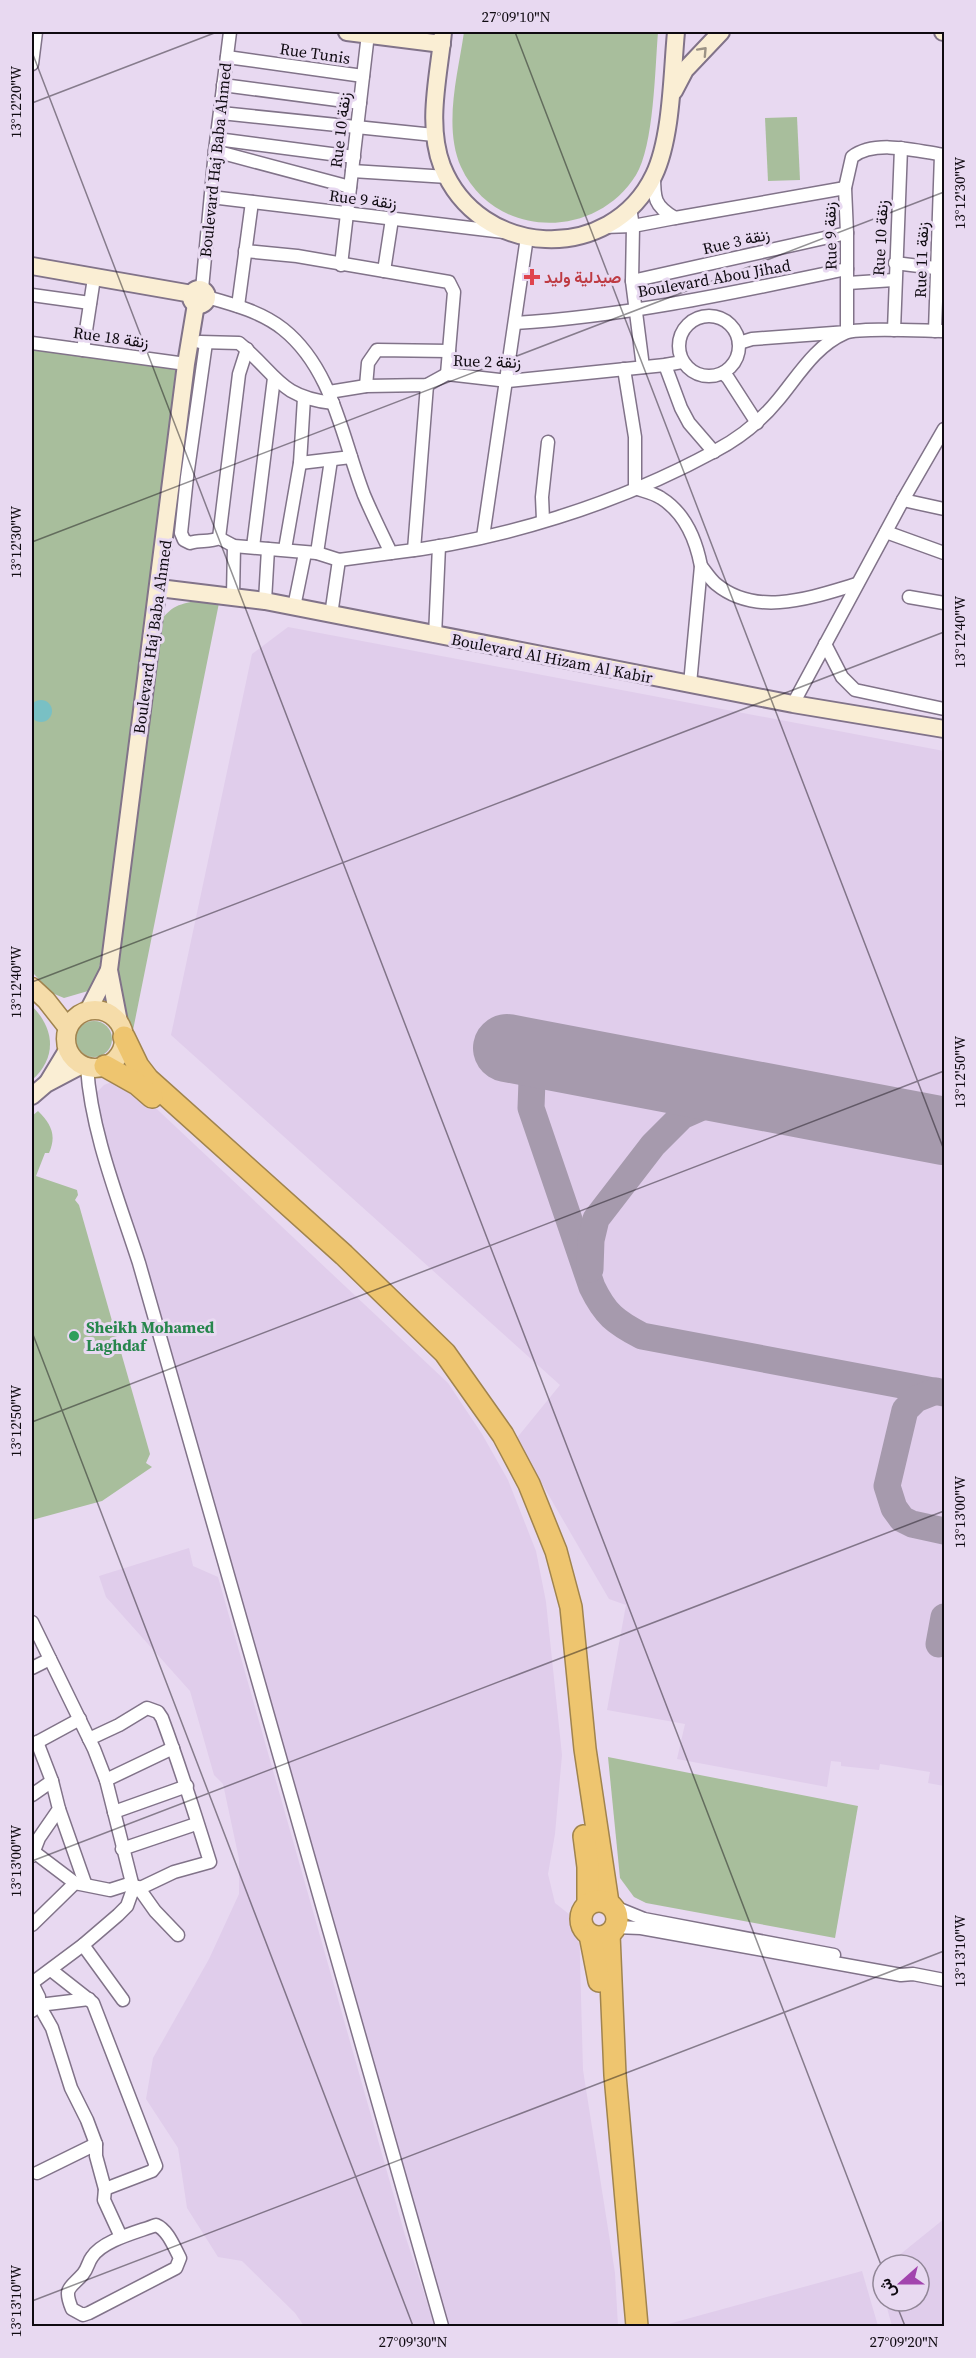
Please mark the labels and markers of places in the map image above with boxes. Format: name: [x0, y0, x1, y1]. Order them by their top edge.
place label: صيدلية وليد: [544, 266, 621, 288]
marker: صيدلية وليد: [525, 270, 539, 284]
place label: Sheikh Mohamed Laghdaf: [86, 1316, 215, 1356]
marker: Sheikh Mohamed Laghdaf: [67, 1329, 81, 1343]

